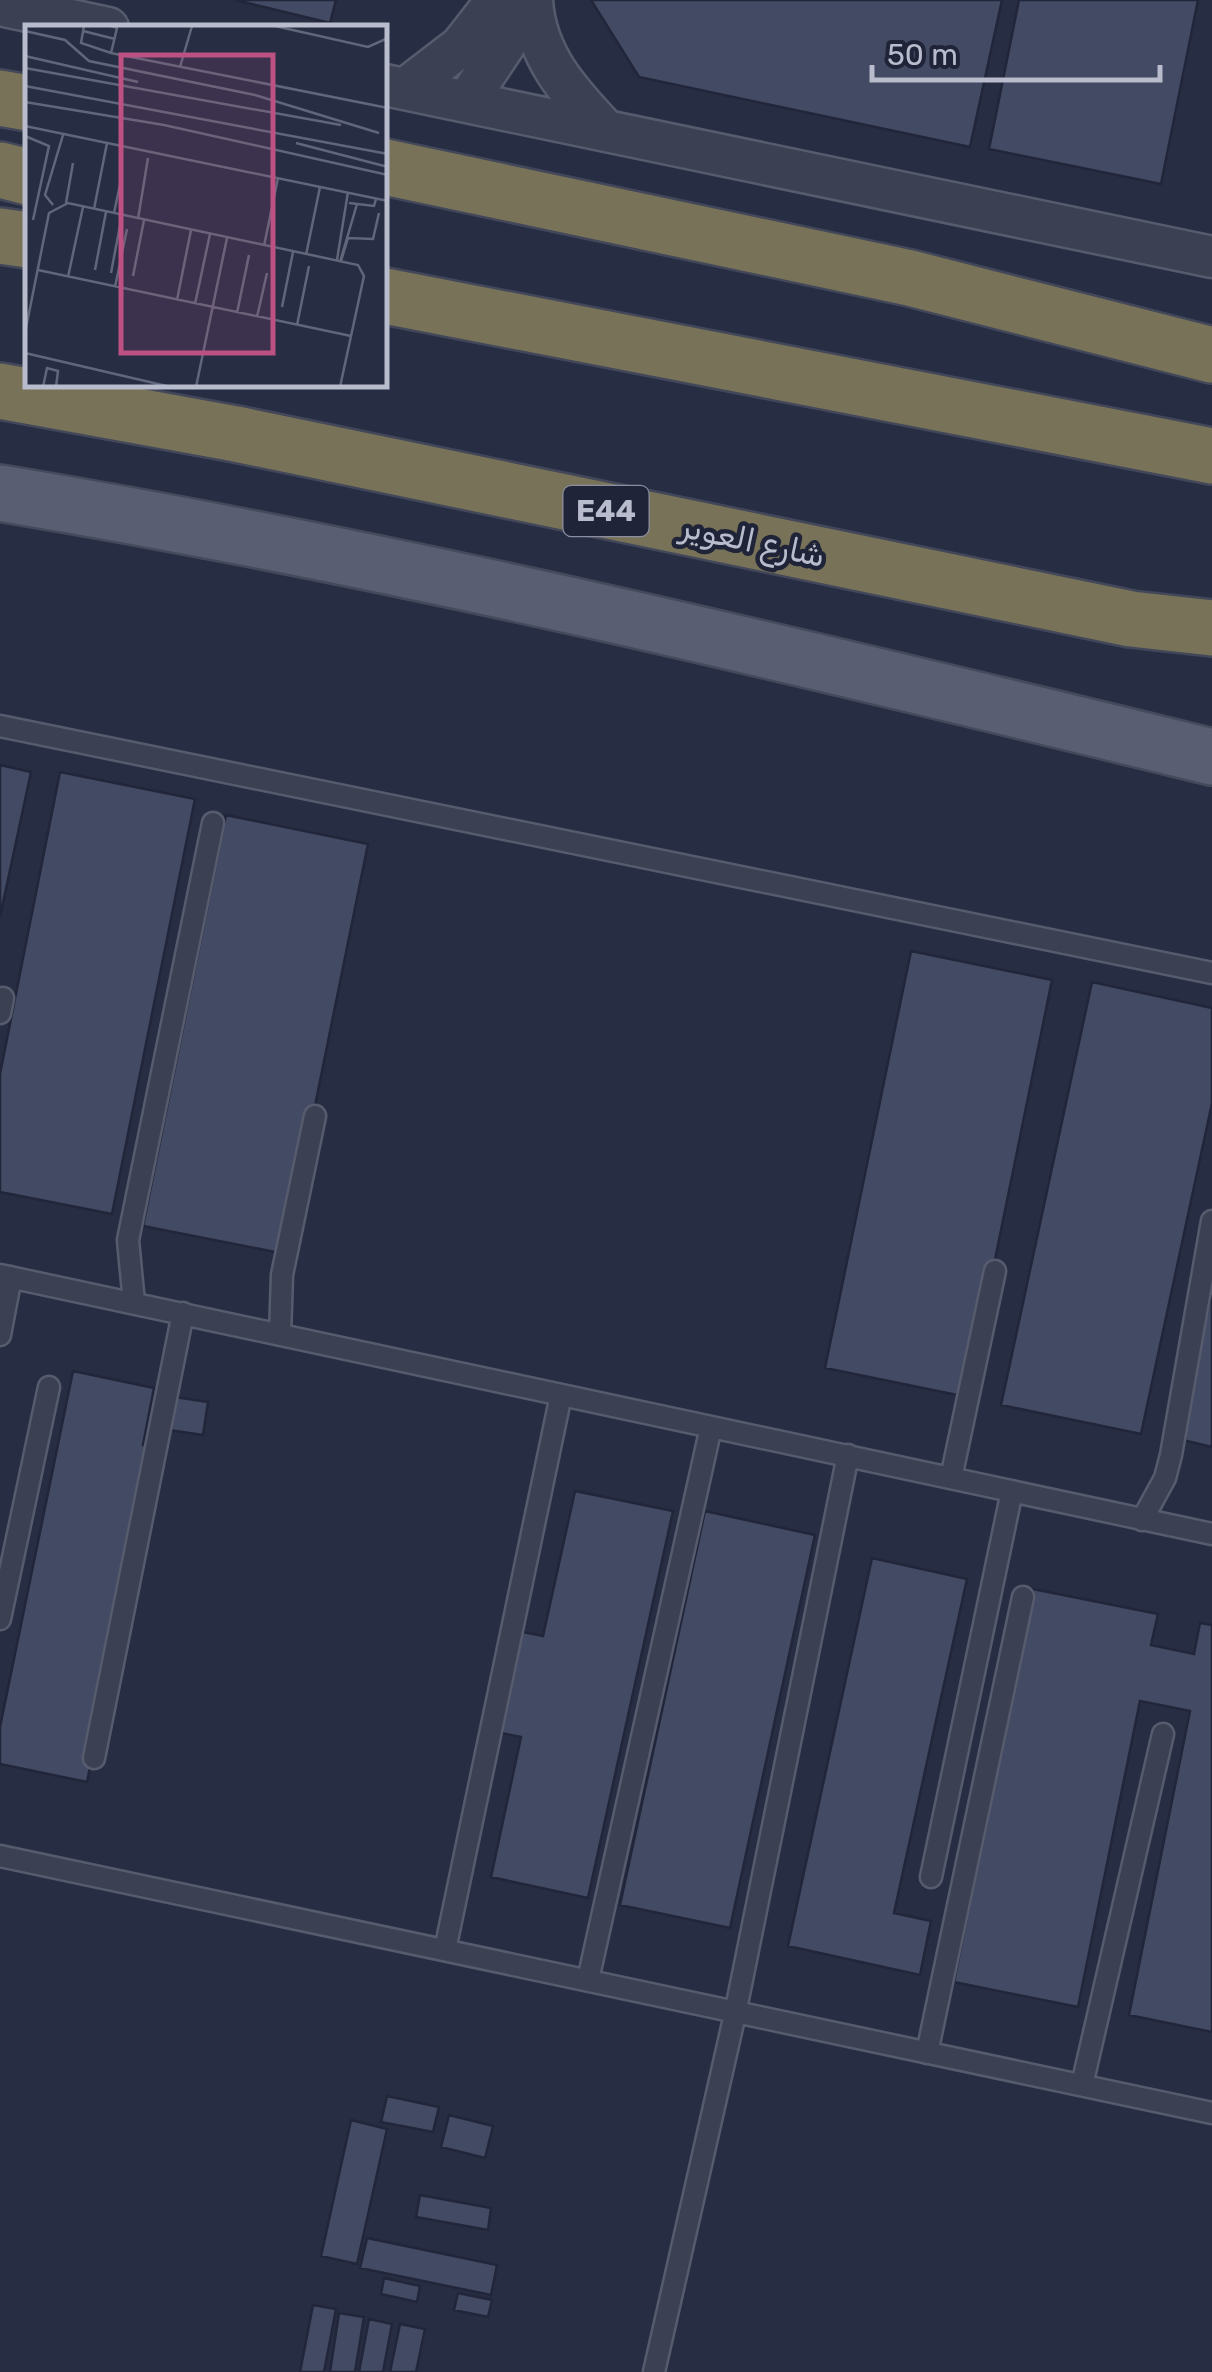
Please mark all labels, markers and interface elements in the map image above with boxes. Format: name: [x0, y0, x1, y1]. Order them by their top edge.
scale bar: [872, 20, 1160, 82]
inset map: [25, 25, 388, 388]
text: 50 m: [887, 37, 958, 73]
road number: E44: [564, 486, 648, 536]
street label: شارع العوير: [675, 507, 829, 578]

